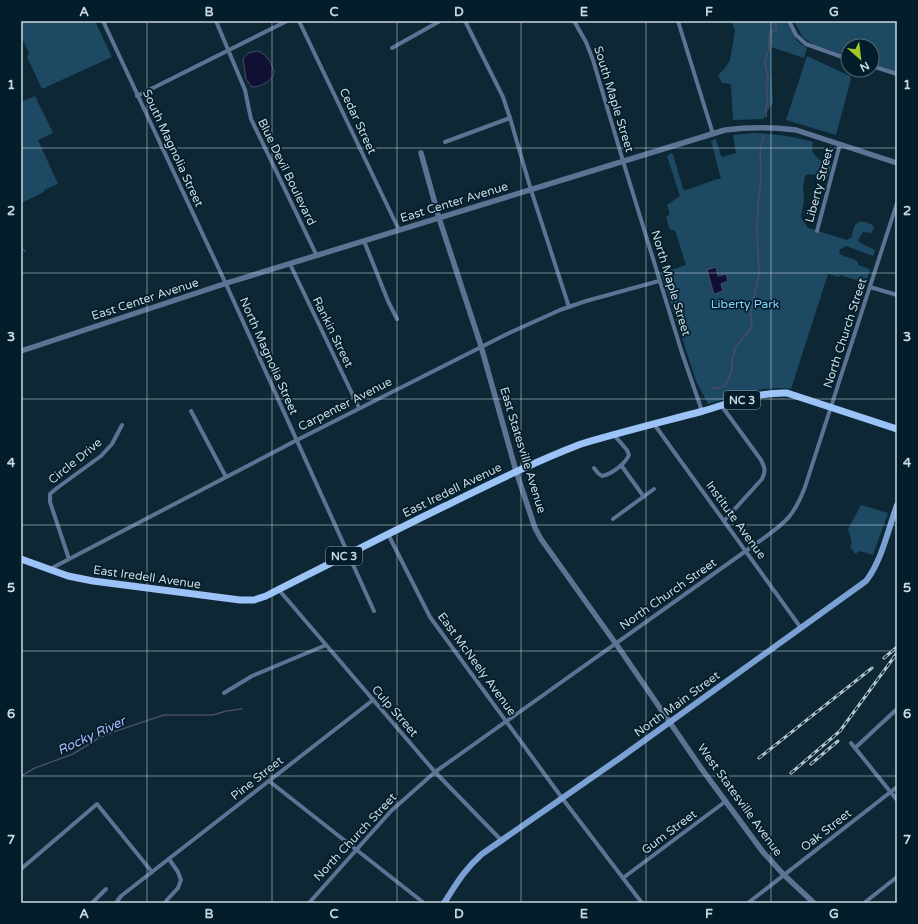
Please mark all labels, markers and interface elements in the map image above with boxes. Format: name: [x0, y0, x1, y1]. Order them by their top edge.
text: A: [79, 4, 89, 20]
text: B: [204, 4, 214, 20]
text: C: [329, 4, 339, 20]
text: D: [454, 4, 464, 20]
text: E: [580, 4, 588, 20]
text: F: [705, 4, 713, 20]
text: G: [829, 4, 839, 20]
north arrow: [840, 38, 880, 78]
street label: South Maple Street: [591, 44, 637, 154]
text: N: [858, 59, 871, 74]
text: 1: [7, 77, 15, 93]
text: 1: [903, 77, 911, 93]
street label: Cedar Street: [337, 86, 380, 157]
street label: South Magnolia Street: [140, 87, 206, 209]
street label: Blue Devil Boulevard: [255, 116, 319, 228]
street label: Liberty Street: [802, 145, 836, 224]
street label: East Center Avenue: [398, 179, 510, 225]
text: 2: [7, 203, 15, 219]
text: 2: [903, 203, 911, 219]
street label: North Maple Street: [648, 229, 694, 338]
street label: East Center Avenue: [90, 275, 201, 323]
street label: North Church Street: [821, 276, 870, 390]
street label: Rankin Street: [310, 294, 356, 370]
street label: North Magnolia Street: [237, 295, 301, 417]
park label: Liberty Park: [711, 297, 780, 311]
text: 3: [7, 329, 15, 345]
text: 3: [903, 329, 911, 345]
street label: Carpenter Avenue: [296, 374, 394, 434]
street label: East Statesville Avenue: [497, 385, 549, 515]
road number: NC 3: [724, 391, 760, 409]
street label: Circle Drive: [45, 435, 105, 487]
text: 4: [7, 455, 16, 471]
text: 4: [903, 455, 912, 471]
street label: East Iredell Avenue: [400, 460, 504, 520]
street label: Institute Avenue: [703, 478, 769, 562]
road number: NC 3: [326, 547, 362, 565]
street label: North Church Street: [617, 555, 719, 633]
street label: East Iredell Avenue: [92, 563, 202, 592]
text: 5: [7, 580, 15, 596]
text: 5: [903, 580, 911, 596]
street label: East McNeely Avenue: [435, 610, 519, 718]
street label: North Main Street: [631, 668, 723, 740]
street label: Culp Street: [369, 682, 421, 740]
text: 6: [7, 706, 15, 722]
text: 6: [903, 706, 911, 722]
water label: Rocky River: [55, 712, 130, 759]
street label: West Statesville Avenue: [695, 741, 786, 859]
street label: Pine Street: [228, 753, 286, 803]
street label: North Church Street: [311, 790, 400, 884]
street label: Oak Street: [798, 806, 854, 854]
street label: Gum Street: [639, 807, 699, 857]
text: 7: [7, 832, 15, 848]
text: 7: [903, 832, 911, 848]
text: A: [79, 906, 89, 922]
text: B: [204, 906, 214, 922]
text: C: [329, 906, 339, 922]
text: D: [454, 906, 464, 922]
text: E: [580, 906, 588, 922]
text: F: [705, 906, 713, 922]
text: G: [829, 906, 839, 922]

